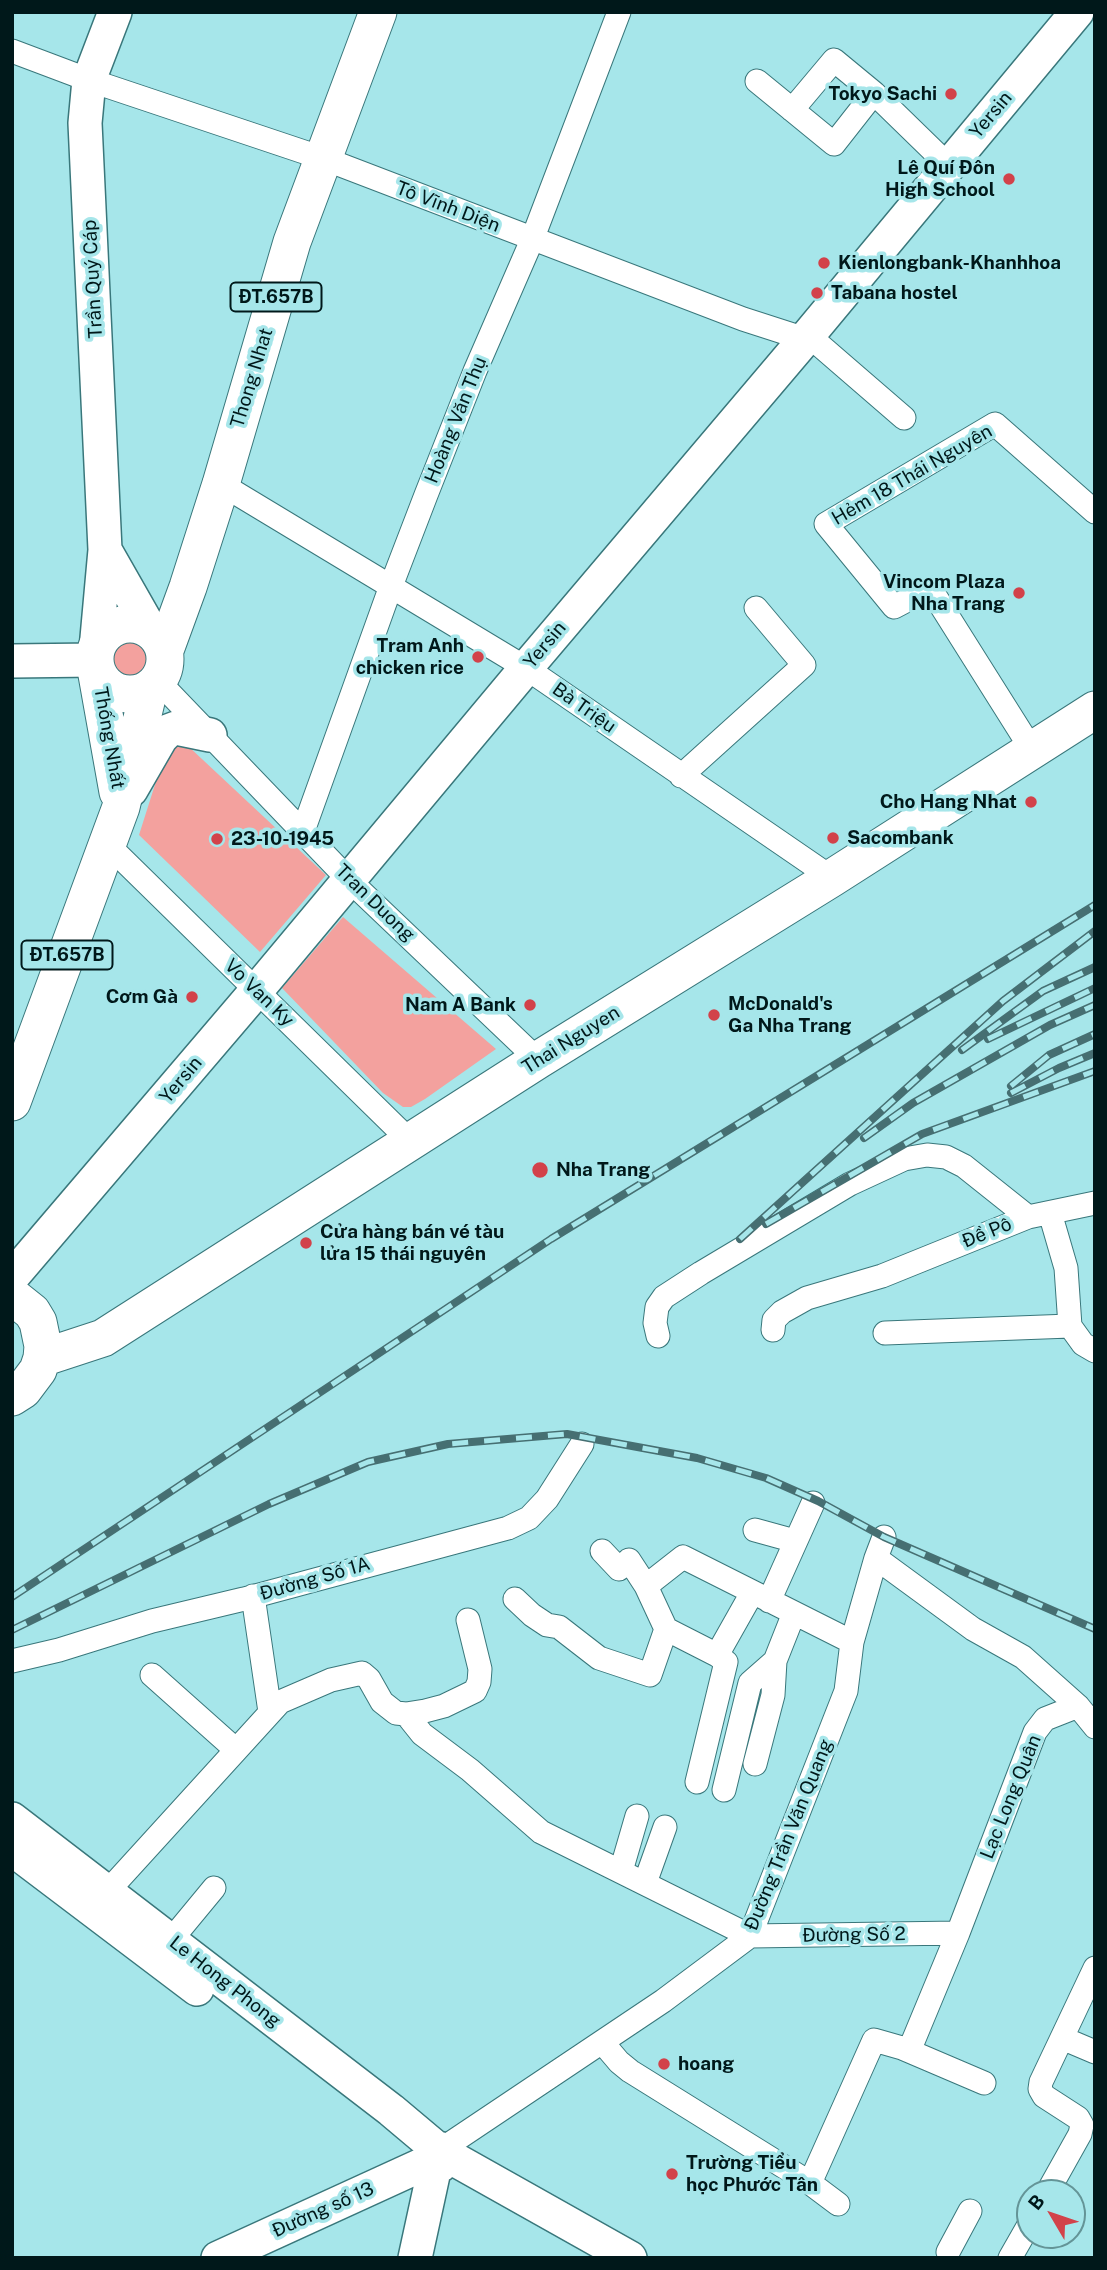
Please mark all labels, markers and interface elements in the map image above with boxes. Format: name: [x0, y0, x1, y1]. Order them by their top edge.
place label: Tokyo Sachi: [828, 83, 937, 105]
marker: Tokyo Sachi: [943, 86, 959, 102]
street label: Yersin: [965, 87, 1017, 143]
place label: Lê Quí Đôn High School: [885, 157, 995, 201]
marker: Lê Quí Đôn High School: [1001, 171, 1017, 187]
street label: Tô Vĩnh Diện: [393, 177, 503, 237]
street label: Trần Quý Cáp: [79, 219, 107, 339]
place label: Kienlongbank-Khanhhoa: [838, 252, 1061, 274]
marker: Kienlongbank-Khanhhoa: [816, 255, 832, 271]
road number: ĐT.657B: [230, 282, 322, 312]
place label: Tabana hostel: [831, 282, 958, 304]
marker: Tabana hostel: [809, 285, 825, 301]
street label: Thong Nhat: [226, 325, 278, 431]
street label: Hoàng Văn Thụ: [420, 353, 492, 487]
street label: Hẻm 18 Thái Nguyên: [828, 420, 996, 530]
place label: Vincom Plaza Nha Trang: [883, 571, 1005, 615]
marker: Vincom Plaza Nha Trang: [1011, 585, 1027, 601]
street label: Yersin: [519, 617, 571, 673]
place label: Tram Anh chicken rice: [356, 635, 464, 679]
marker: Tram Anh chicken rice: [470, 649, 486, 665]
street label: Bà Triệu: [548, 678, 620, 738]
street label: Thống Nhất: [89, 685, 129, 791]
place label: Cho Hang Nhat: [880, 791, 1017, 813]
marker: Cho Hang Nhat: [1023, 794, 1039, 810]
place label: Sacombank: [847, 827, 954, 849]
place label: 23-10-1945: [231, 828, 334, 850]
marker: Sacombank: [825, 830, 841, 846]
marker: 23-10-1945: [209, 831, 225, 847]
street label: Tran Duong: [331, 860, 419, 946]
road number: ĐT.657B: [22, 940, 112, 970]
street label: Vo Van Ky: [220, 954, 298, 1032]
place label: Cơm Gà: [106, 986, 178, 1008]
marker: Cơm Gà: [184, 989, 200, 1005]
place label: McDonald's Ga Nha Trang: [728, 993, 852, 1037]
place label: Nam A Bank: [405, 994, 516, 1016]
marker: Nam A Bank: [522, 997, 538, 1013]
street label: Thai Nguyen: [518, 1001, 624, 1079]
marker: McDonald's Ga Nha Trang: [706, 1007, 722, 1023]
street label: Yersin: [155, 1052, 207, 1108]
place label: Nha Trang: [556, 1159, 650, 1181]
marker: Nha Trang: [530, 1160, 550, 1180]
street label: Đề Pô: [959, 1213, 1015, 1253]
place label: Cửa hàng bán vé tàu lửa 15 thái nguyên: [320, 1221, 504, 1265]
marker: Cửa hàng bán vé tàu lửa 15 thái nguyên: [298, 1235, 314, 1251]
street label: Đường Số 1A: [257, 1552, 373, 1606]
street label: Lạc Long Quân: [976, 1732, 1046, 1862]
street label: Đường Trần Văn Quang: [740, 1736, 838, 1934]
street label: Đường Số 2: [802, 1923, 906, 1947]
street label: Le Hong Phong: [165, 1931, 285, 2033]
place label: hoang: [678, 2053, 734, 2075]
marker: hoang: [656, 2056, 672, 2072]
place label: Trường Tiểu học Phước Tân: [686, 2152, 818, 2196]
marker: Trường Tiểu học Phước Tân: [664, 2166, 680, 2182]
street label: Đường số 13: [269, 2177, 377, 2243]
north arrow: [1016, 2179, 1086, 2249]
text: B: [1024, 2190, 1049, 2214]

